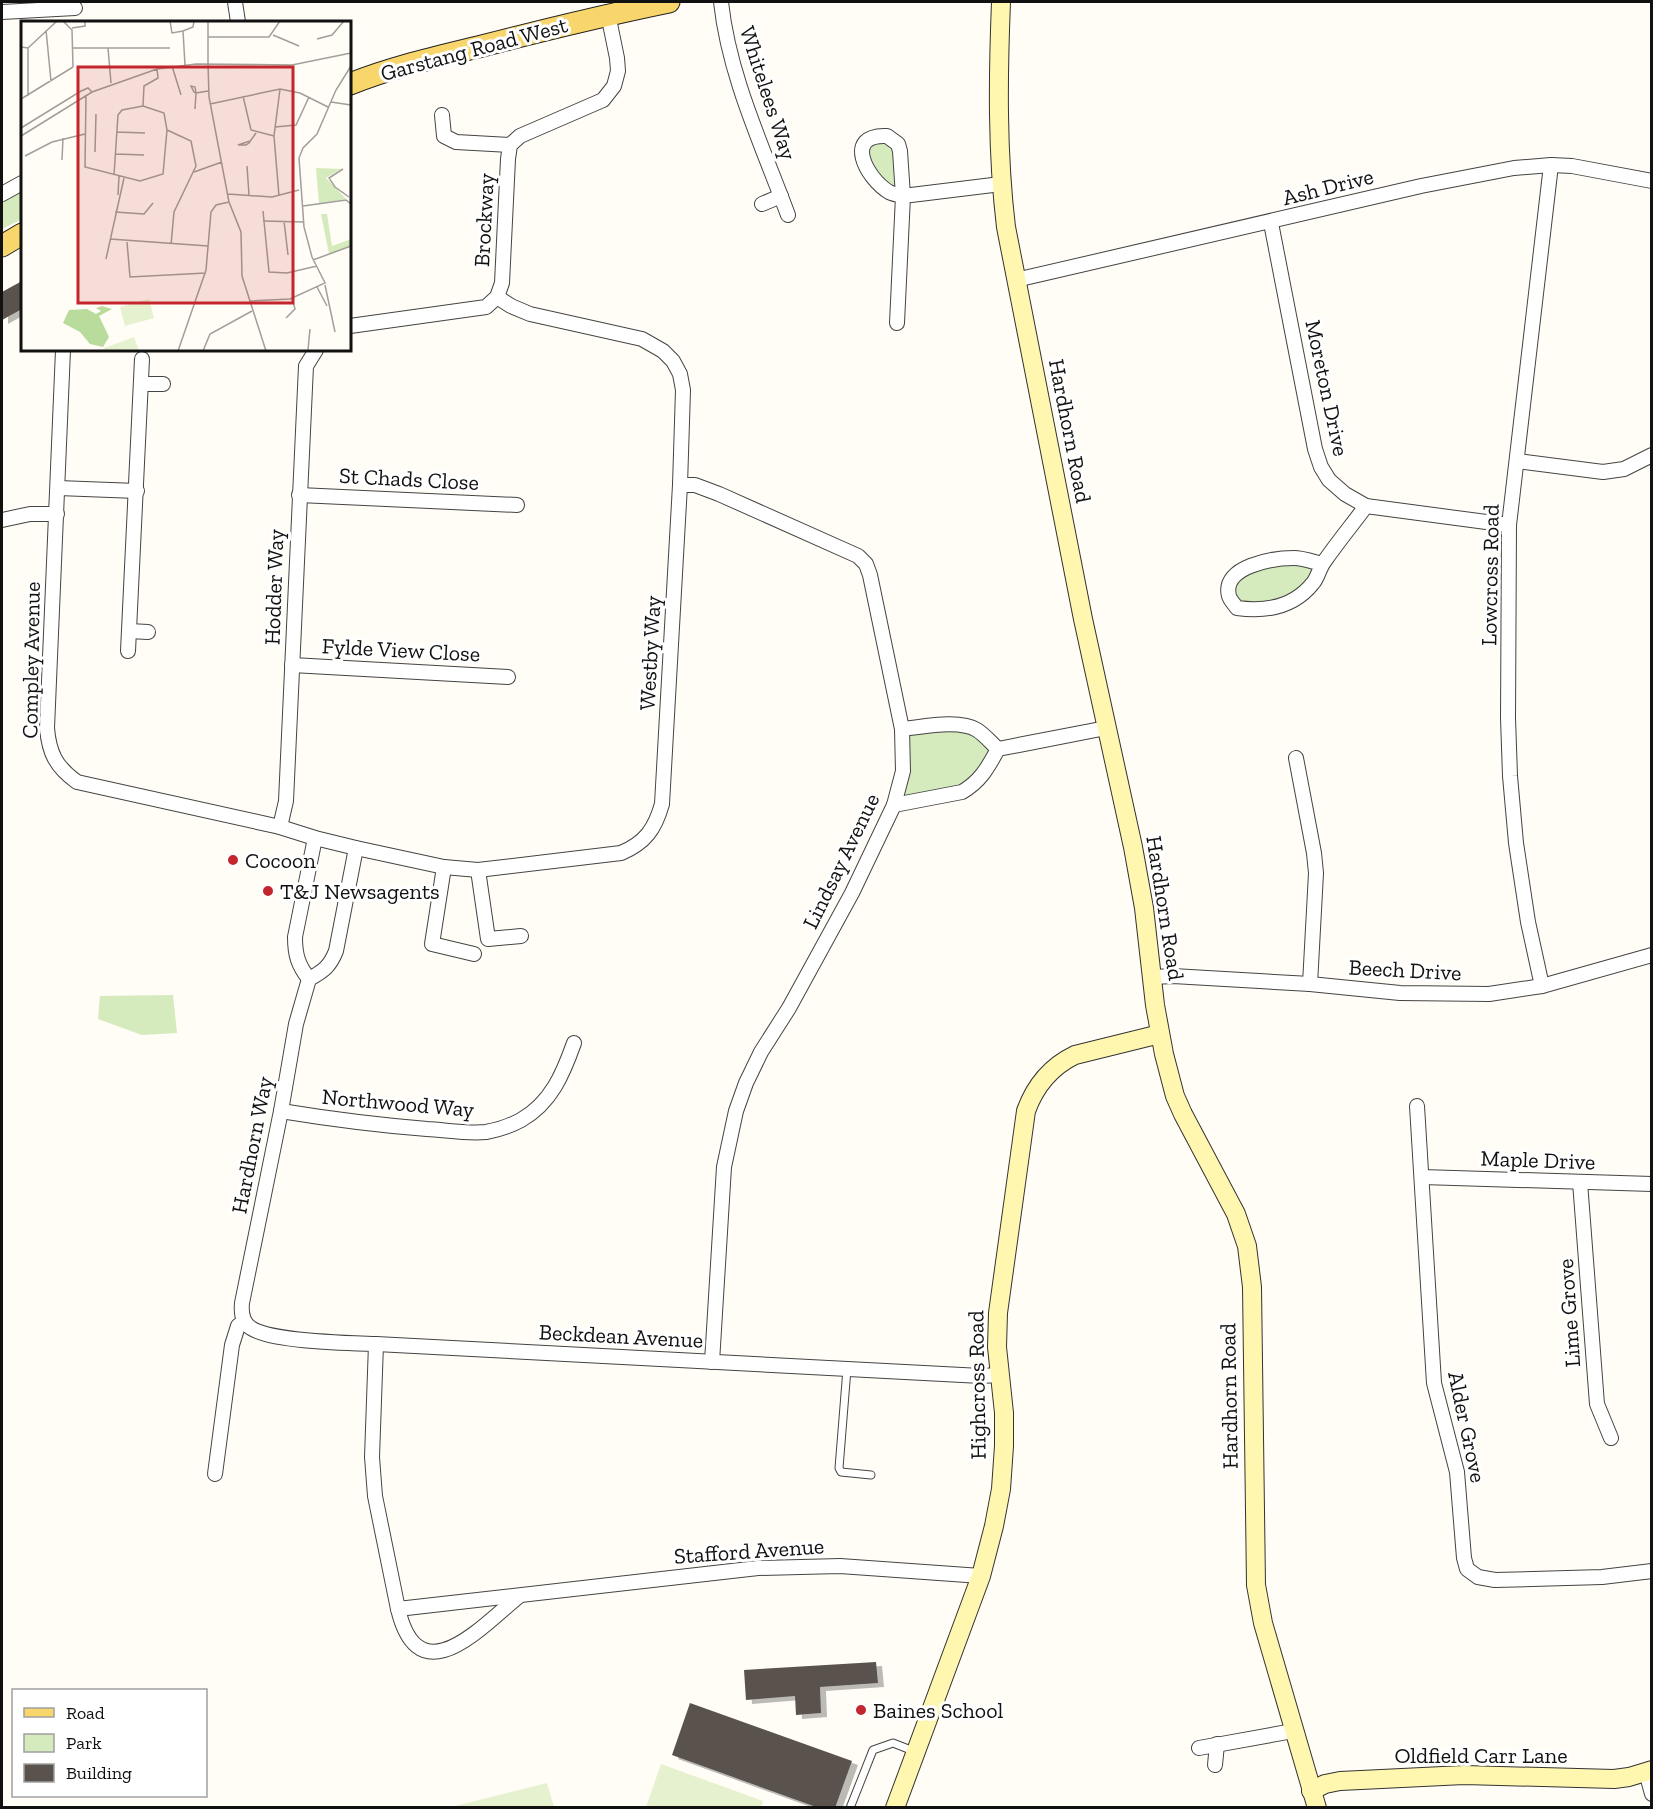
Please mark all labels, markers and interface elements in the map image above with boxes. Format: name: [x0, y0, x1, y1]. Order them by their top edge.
street label: Garstang Road West: [378, 11, 571, 87]
inset map: [21, 21, 351, 351]
street label: Whitelees Way: [734, 23, 803, 164]
street label: Ash Drive: [1280, 163, 1376, 211]
street label: Brockway: [468, 172, 500, 267]
street label: Moreton Drive: [1299, 317, 1355, 459]
street label: Hardhorn Road: [1043, 357, 1097, 505]
street label: St Chads Close: [338, 462, 480, 496]
street label: Lowcross Road: [1475, 504, 1505, 646]
street label: Hodder Way: [258, 528, 290, 645]
street label: Compley Avenue: [16, 581, 46, 739]
street label: Westby Way: [634, 594, 667, 711]
street label: Fylde View Close: [321, 632, 481, 668]
street label: Lindsay Avenue: [797, 789, 885, 933]
street label: Hardhorn Road: [1140, 834, 1190, 982]
place label: Cocoon: [245, 847, 316, 874]
marker: Cocoon: [226, 853, 240, 867]
place label: T&J Newsagents: [280, 878, 440, 905]
marker: T&J Newsagents: [261, 884, 275, 898]
street label: Beech Drive: [1348, 954, 1462, 986]
street label: Hardhorn Way: [225, 1073, 279, 1216]
street label: Northwood Way: [321, 1083, 476, 1123]
street label: Maple Drive: [1480, 1145, 1596, 1175]
street label: Lime Grove: [1552, 1258, 1586, 1368]
street label: Highcross Road: [962, 1310, 992, 1460]
street label: Beckdean Avenue: [538, 1318, 704, 1354]
street label: Hardhorn Road: [1214, 1323, 1244, 1469]
street label: Alder Grove: [1442, 1369, 1492, 1485]
street label: Stafford Avenue: [673, 1532, 825, 1570]
legend: [12, 1689, 207, 1797]
place label: Baines School: [873, 1697, 1003, 1724]
text: Road: [66, 1702, 105, 1724]
marker: Baines School: [854, 1703, 868, 1717]
text: Park: [66, 1732, 102, 1754]
street label: Oldfield Carr Lane: [1394, 1742, 1568, 1769]
text: Building: [66, 1762, 132, 1784]

